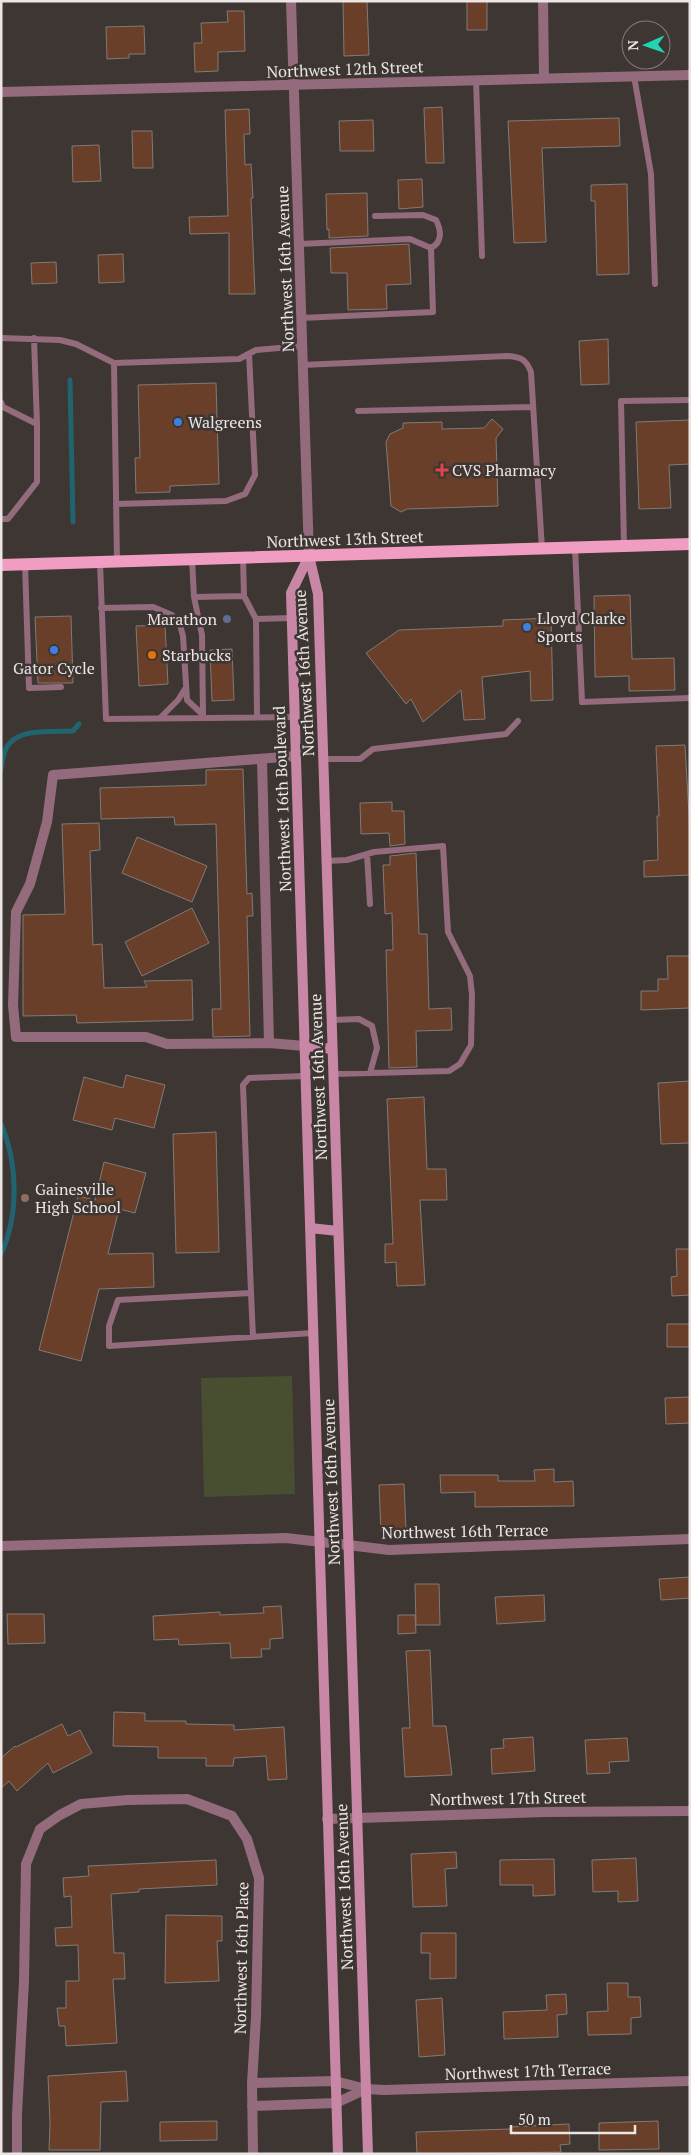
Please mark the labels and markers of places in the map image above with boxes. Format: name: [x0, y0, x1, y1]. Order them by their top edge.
place label: Walgreens: [188, 411, 262, 433]
marker: Walgreens: [172, 416, 184, 428]
place label: CVS Pharmacy: [452, 459, 557, 481]
marker: CVS Pharmacy: [436, 464, 448, 476]
place label: Lloyd Clarke Sports: [537, 607, 625, 647]
place label: Marathon: [147, 608, 217, 630]
marker: Marathon: [221, 613, 233, 625]
marker: Lloyd Clarke Sports: [521, 621, 533, 633]
marker: Gator Cycle: [48, 644, 60, 656]
place label: Starbucks: [162, 644, 231, 666]
marker: Starbucks: [146, 649, 158, 661]
place label: Gator Cycle: [13, 657, 95, 679]
place label: Gainesville High School: [35, 1178, 121, 1218]
marker: Gainesville High School: [19, 1192, 31, 1204]

